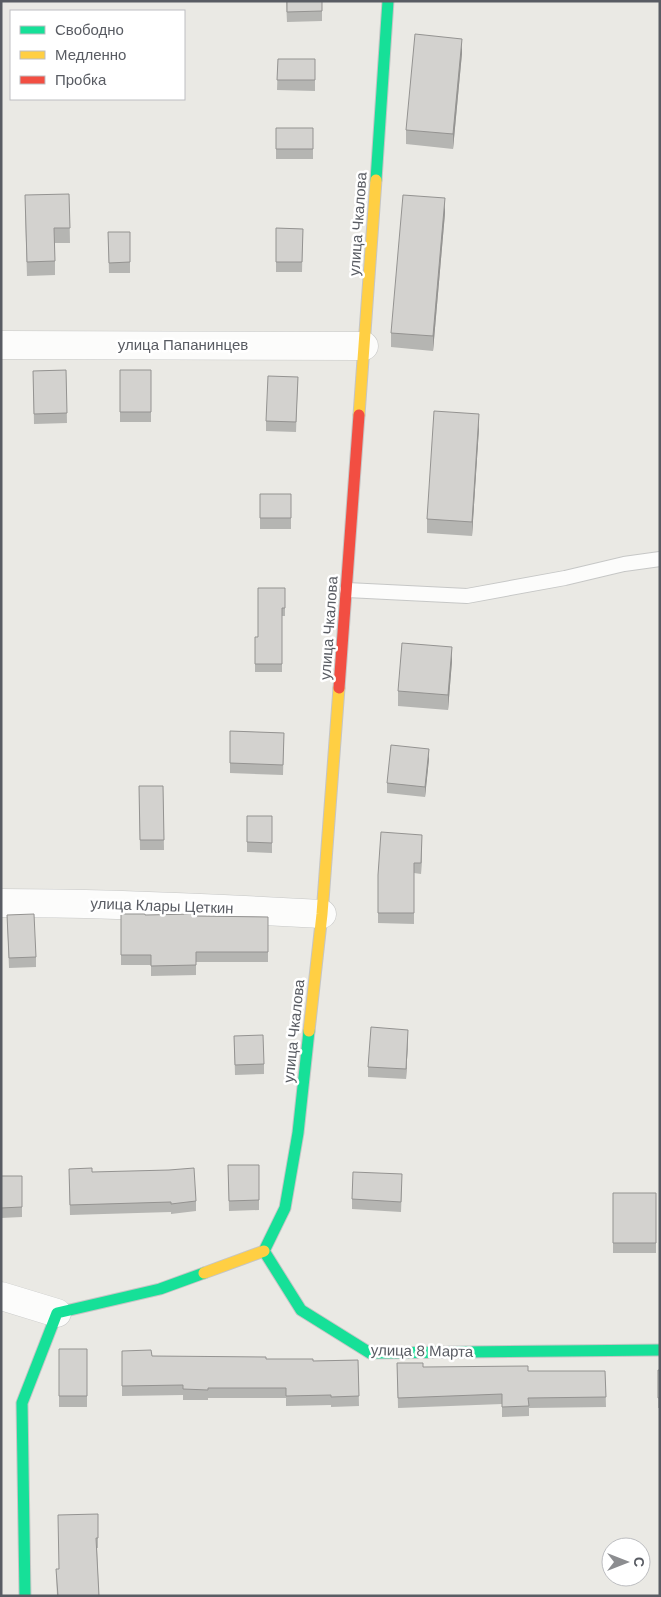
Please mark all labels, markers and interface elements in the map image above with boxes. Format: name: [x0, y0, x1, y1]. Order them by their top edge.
legend: [10, 10, 185, 100]
text: Свободно: [55, 20, 124, 40]
text: Медленно: [55, 45, 126, 65]
text: Пробка: [55, 70, 107, 90]
street label: улица Чкалова: [344, 171, 372, 277]
street label: улица Папанинцев: [118, 335, 248, 355]
street label: улица Чкалова: [315, 575, 343, 681]
street label: улица Клары Цеткин: [90, 894, 234, 918]
street label: улица Чкалова: [279, 978, 309, 1084]
street label: улица 8 Марта: [371, 1340, 474, 1362]
north arrow: [601, 1537, 651, 1587]
text: С: [630, 1557, 648, 1567]

